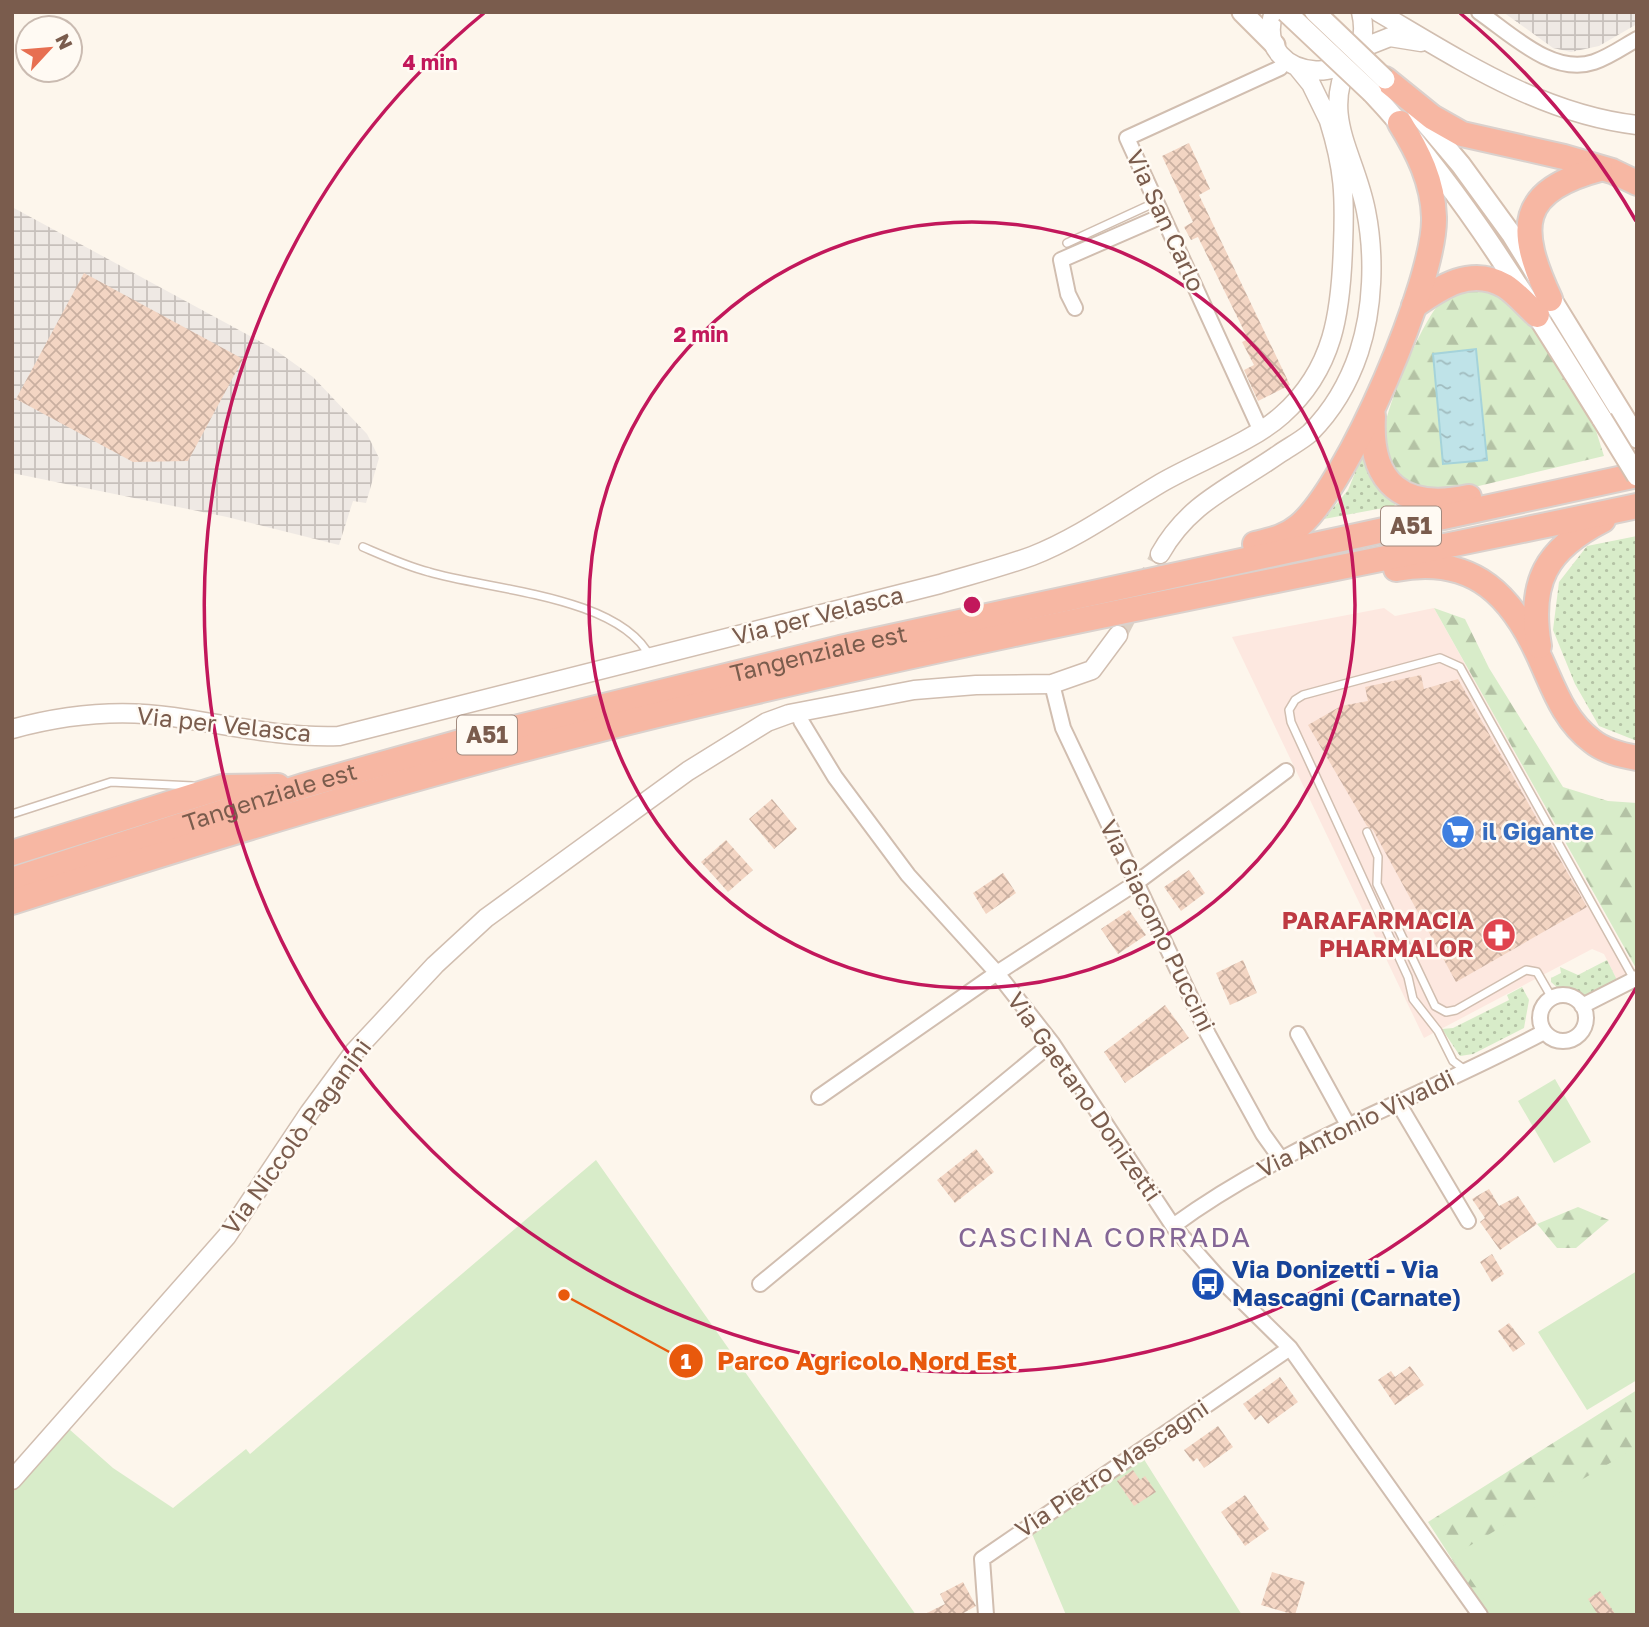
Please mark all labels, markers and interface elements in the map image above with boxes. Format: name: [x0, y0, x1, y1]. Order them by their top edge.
north arrow: [14, 14, 84, 84]
text: N: [51, 30, 78, 53]
text: 4 min: [402, 49, 458, 75]
street label: Via San Carlo: [1121, 145, 1212, 296]
text: 2 min: [674, 321, 728, 347]
road number: A51: [1381, 506, 1441, 546]
street label: Via per Velasca: [729, 579, 906, 650]
centre of rings: [960, 593, 984, 617]
street label: Tangenziale est: [727, 618, 909, 687]
street label: Via per Velasca: [135, 700, 313, 747]
road number: A51: [457, 716, 517, 754]
street label: Tangenziale est: [179, 756, 360, 837]
supermarket icon: il Gigante: [1439, 813, 1477, 851]
street label: Via Giacomo Puccini: [1094, 815, 1222, 1036]
place label: il Gigante: [1482, 816, 1594, 845]
place label: PARAFARMACIA PHARMALOR: [1282, 905, 1474, 962]
pharmacy icon: PARAFARMACIA PHARMALOR: [1480, 916, 1518, 954]
street label: Via Gaetano Donizetti: [1002, 986, 1168, 1206]
street label: Via Niccolò Paganini: [215, 1033, 377, 1240]
street label: Via Antonio Vivaldi: [1252, 1062, 1459, 1183]
district label: CASCINA CORRADA: [958, 1220, 1252, 1253]
place label: Via Donizetti - Via Mascagni (Carnate): [1232, 1254, 1461, 1311]
bus stop icon: Via Donizetti - Via Mascagni (Carnate): [1189, 1265, 1227, 1303]
callout: Parco Agricolo Nord Est: [668, 1338, 1031, 1385]
text: Parco Agricolo Nord Est: [717, 1345, 1017, 1376]
text: 1: [681, 1348, 692, 1374]
street label: Via Pietro Mascagni: [1009, 1392, 1213, 1543]

